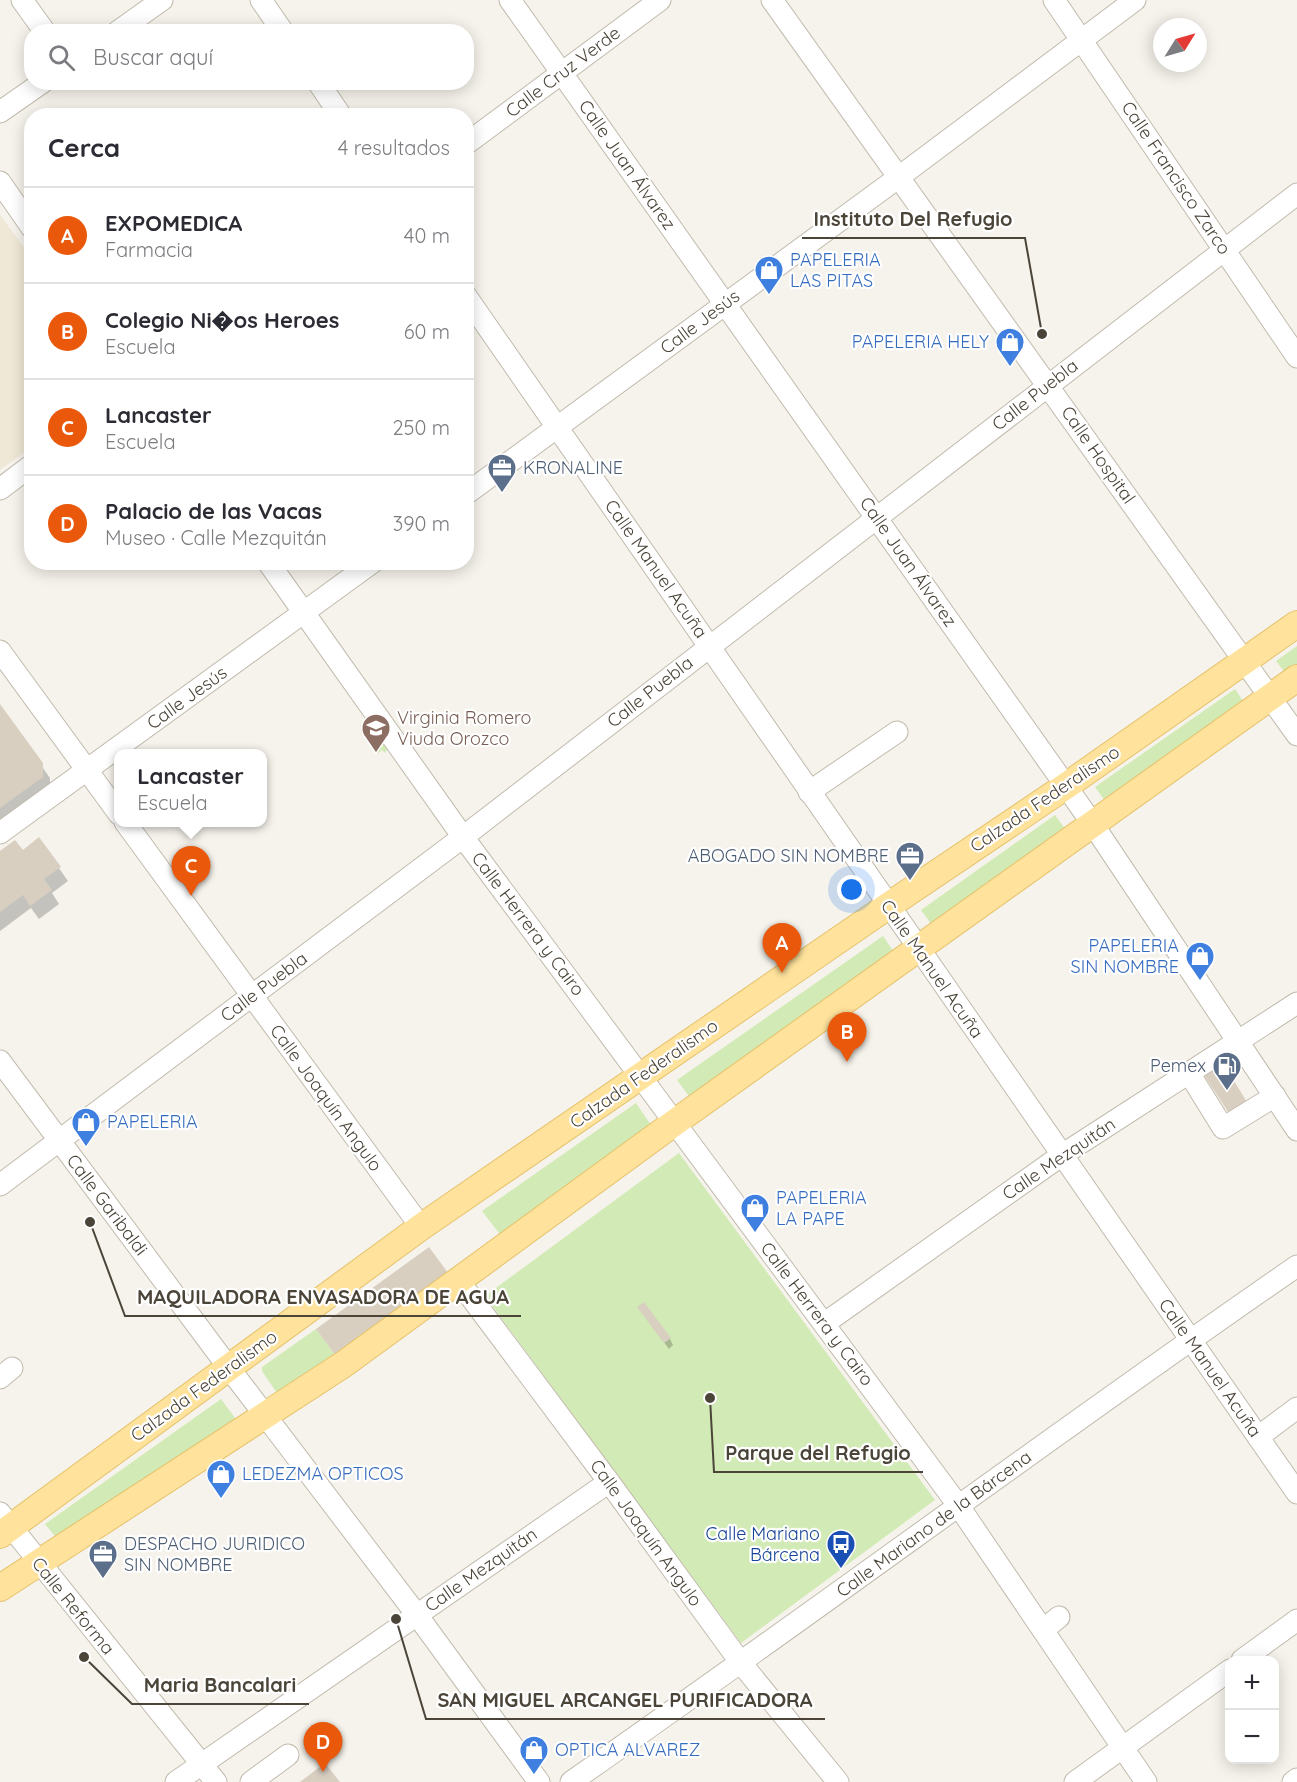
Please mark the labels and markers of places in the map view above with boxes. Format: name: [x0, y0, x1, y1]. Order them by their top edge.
callout: Instituto Del Refugio: [802, 200, 1025, 238]
place label: PAPELERIA LAS PITAS: [790, 248, 881, 292]
shop icon: PAPELERIA LAS PITAS: [753, 254, 785, 296]
shop icon: PAPELERIA HELY: [994, 326, 1026, 368]
place label: PAPELERIA HELY: [852, 330, 989, 353]
office icon: KRONALINE: [486, 452, 518, 494]
place label: KRONALINE: [523, 456, 623, 479]
place label: Virginia Romero Viuda Orozco: [397, 706, 531, 750]
school or university icon: Virginia Romero Viuda Orozco: [360, 712, 392, 754]
office icon: ABOGADO SIN NOMBRE: [894, 840, 926, 882]
place label: ABOGADO SIN NOMBRE: [688, 844, 889, 867]
pin: C: [172, 846, 210, 896]
pin: A: [762, 924, 802, 973]
place label: PAPELERIA SIN NOMBRE: [1071, 934, 1179, 978]
shop icon: PAPELERIA SIN NOMBRE: [1184, 940, 1216, 982]
pin: B: [828, 1012, 866, 1062]
fuel station icon: Pemex: [1211, 1050, 1243, 1092]
place label: Pemex: [1150, 1054, 1206, 1077]
shop icon: PAPELERIA: [70, 1106, 102, 1148]
place label: PAPELERIA: [107, 1110, 198, 1133]
place label: PAPELERIA LA PAPE: [776, 1186, 867, 1230]
shop icon: PAPELERIA LA PAPE: [739, 1192, 771, 1234]
callout: MAQUILADORA ENVASADORA DE AGUA: [125, 1278, 521, 1316]
callout: Parque del Refugio: [714, 1434, 923, 1472]
shop icon: LEDEZMA OPTICOS: [205, 1458, 237, 1500]
place label: LEDEZMA OPTICOS: [242, 1462, 404, 1485]
place label: Calle Mariano Bárcena: [705, 1522, 820, 1566]
bus stop icon: Calle Mariano Bárcena: [825, 1528, 857, 1570]
place label: DESPACHO JURIDICO SIN NOMBRE: [124, 1532, 305, 1576]
office icon: DESPACHO JURIDICO SIN NOMBRE: [87, 1538, 119, 1580]
callout: Maria Bancalari: [132, 1666, 309, 1704]
callout: SAN MIGUEL ARCANGEL PURIFICADORA: [426, 1681, 825, 1719]
pin: D: [304, 1722, 342, 1772]
shop icon: OPTICA ALVAREZ: [518, 1734, 550, 1776]
place label: OPTICA ALVAREZ: [555, 1738, 700, 1761]

